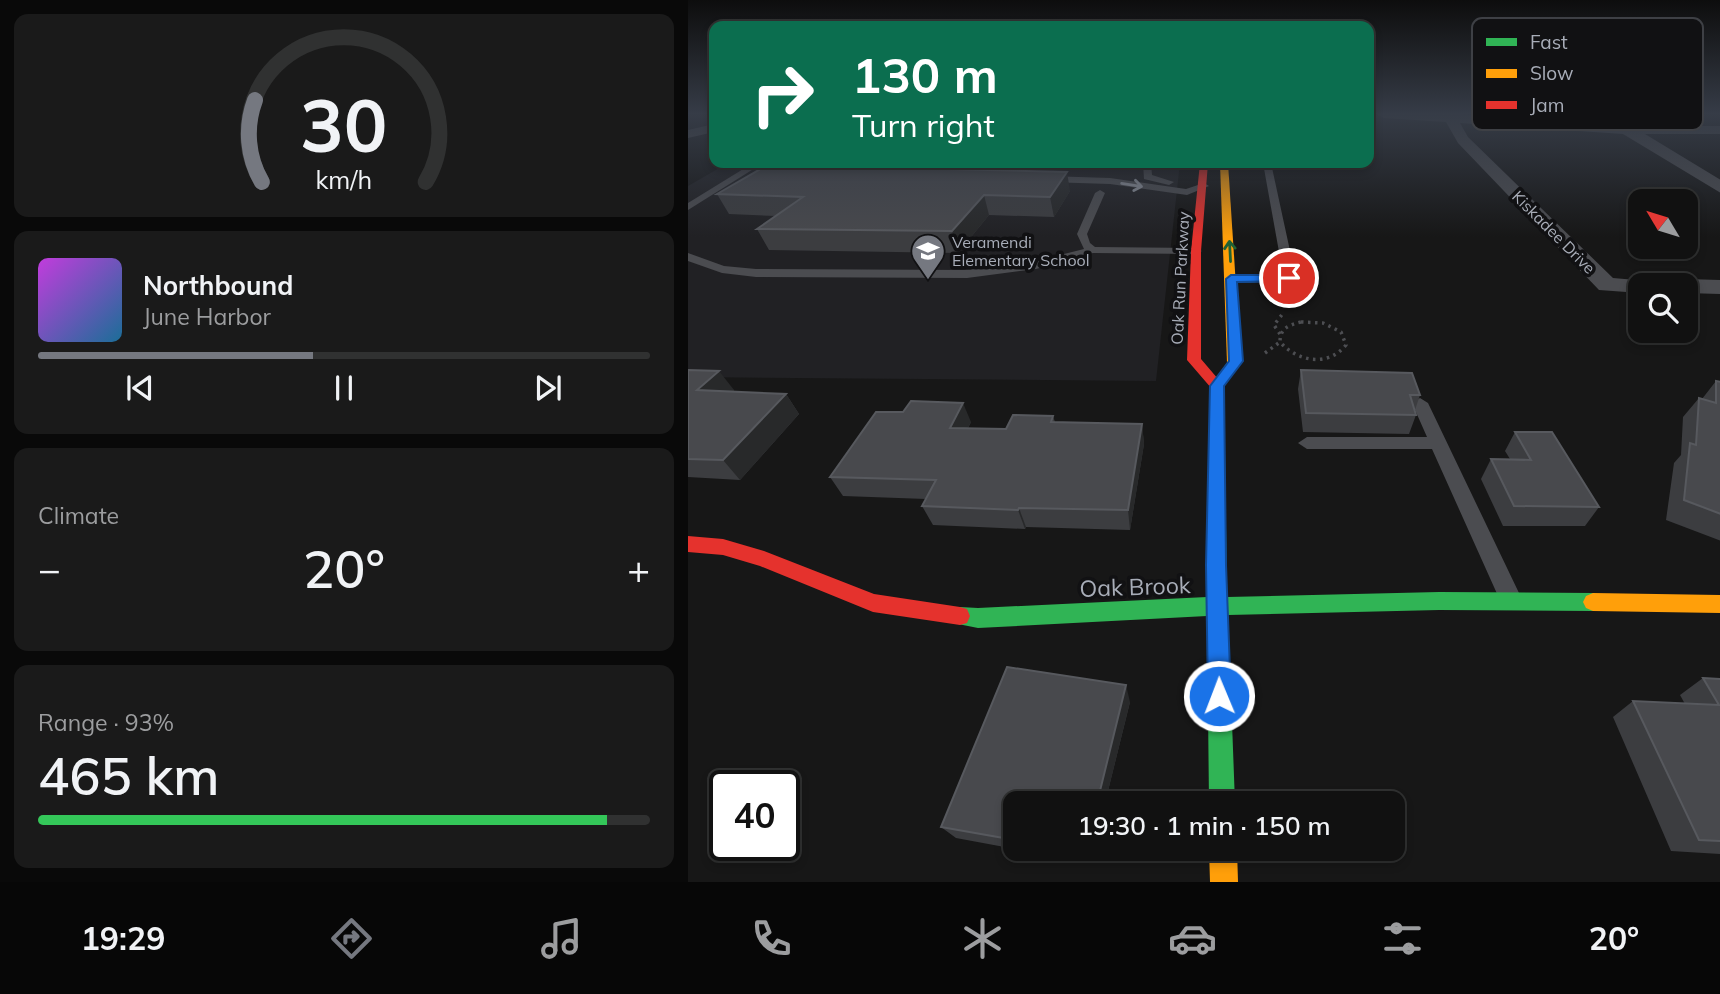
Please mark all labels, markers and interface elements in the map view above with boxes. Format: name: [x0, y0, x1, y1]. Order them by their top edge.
legend: [1472, 18, 1703, 130]
text: Fast: [1530, 30, 1568, 54]
text: 130 m: [852, 44, 998, 105]
icon: right: [737, 49, 828, 140]
text: Slow: [1530, 61, 1574, 85]
text: 30: [300, 79, 388, 170]
text: Jam: [1530, 93, 1564, 117]
text: Turn right: [852, 105, 995, 145]
text: km/h: [316, 163, 372, 194]
one-way arrow: [1120, 179, 1143, 192]
street label: Kiskadee Drive: [1508, 186, 1600, 278]
north arrow: [1628, 189, 1698, 259]
map controls: [1628, 189, 1698, 343]
street label: Oak Run Parkway: [1167, 210, 1194, 345]
school or university icon: Veramendi Elementary School: [909, 232, 947, 281]
place label: Veramendi Elementary School: [952, 232, 1090, 270]
one-way arrow: [1223, 240, 1236, 263]
pin: [1259, 248, 1319, 308]
icon: arrive: [1270, 259, 1308, 297]
text: Northbound: [143, 269, 293, 302]
button: search: [1628, 273, 1698, 343]
text: June Harbor: [143, 302, 271, 331]
icon: previous: [121, 369, 159, 407]
icon: pause: [325, 369, 363, 407]
icon: next: [529, 369, 567, 407]
text: Climate: [38, 501, 119, 530]
text: 20°: [303, 536, 385, 601]
text: −: [38, 545, 61, 593]
text: +: [627, 545, 650, 593]
street label: Oak Brook: [1079, 570, 1192, 603]
position arrow: [1182, 659, 1256, 733]
text: Range · 93%: [38, 708, 174, 737]
text: 465 km: [38, 743, 219, 808]
speed limit sign: 40: [709, 770, 800, 861]
text: 19:30 · 1 min · 150 m: [1077, 809, 1331, 842]
icon: directions: [327, 914, 376, 963]
icon: music: [537, 914, 586, 963]
icon: phone: [747, 914, 796, 963]
icon: climate: [958, 914, 1007, 963]
icon: car: [1168, 914, 1217, 963]
icon: filters: [1378, 914, 1427, 963]
text: 19:29: [81, 918, 165, 958]
text: 20°: [1589, 918, 1639, 958]

